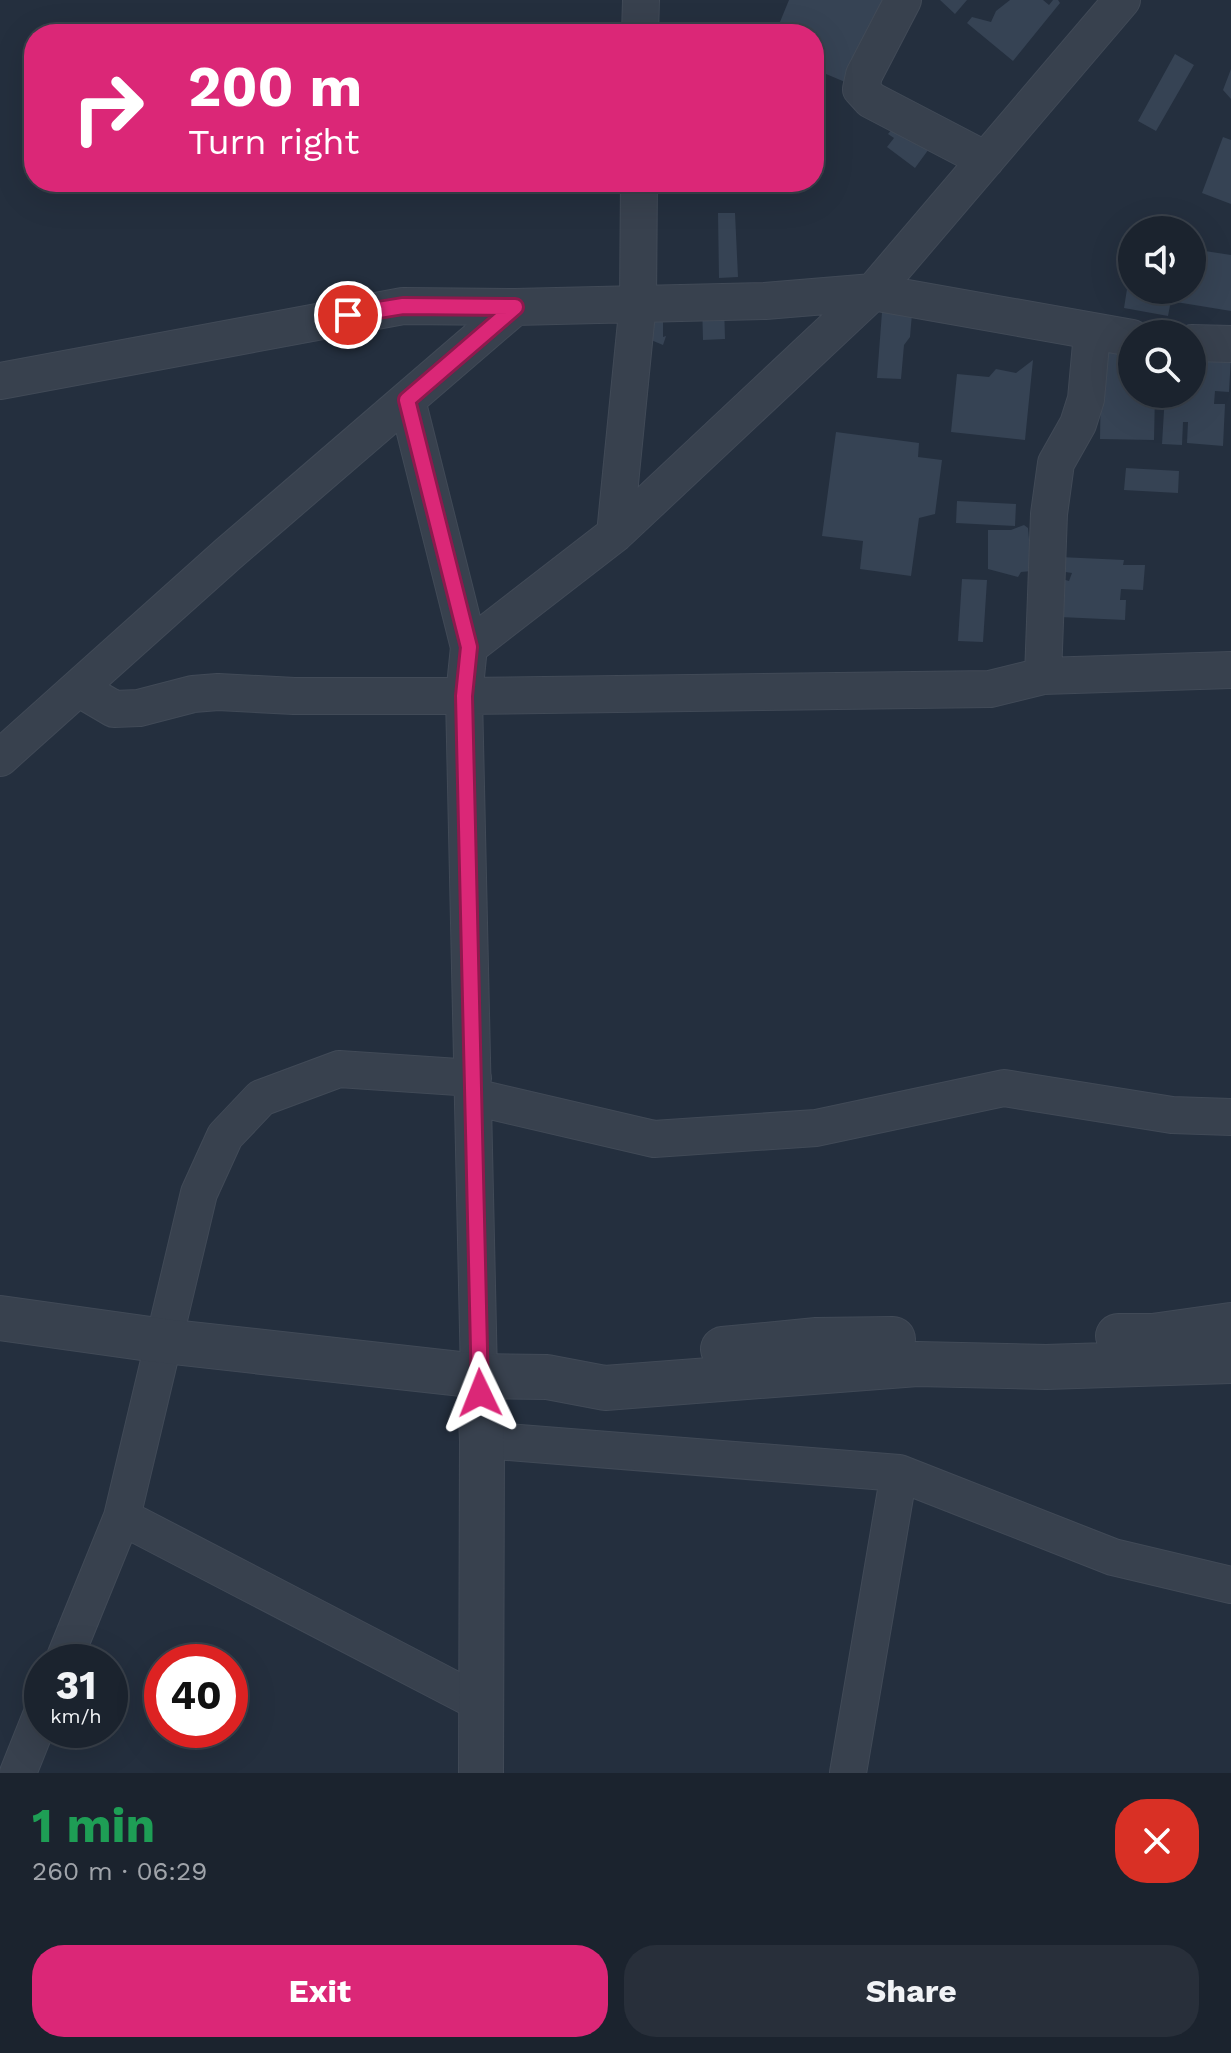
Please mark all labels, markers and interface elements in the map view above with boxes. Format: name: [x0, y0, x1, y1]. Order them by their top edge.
text: 200 m: [188, 54, 362, 120]
icon: right: [56, 56, 160, 160]
text: Turn right: [188, 121, 359, 163]
map controls: [1118, 216, 1206, 408]
button: sound: [1118, 216, 1206, 304]
pin: [314, 281, 382, 349]
icon: arrive: [326, 293, 370, 337]
button: search: [1118, 320, 1206, 408]
position arrow: [438, 1351, 522, 1435]
speed limit sign: 40: [144, 1644, 248, 1748]
text: 31: [56, 1662, 96, 1709]
text: km/h: [50, 1704, 102, 1728]
text: 1 min: [32, 1797, 155, 1854]
button: close: [1115, 1799, 1199, 1883]
text: 260 m · 06:29: [32, 1856, 207, 1886]
button: Exit: [32, 1945, 608, 2037]
button: Share: [624, 1945, 1199, 2037]

